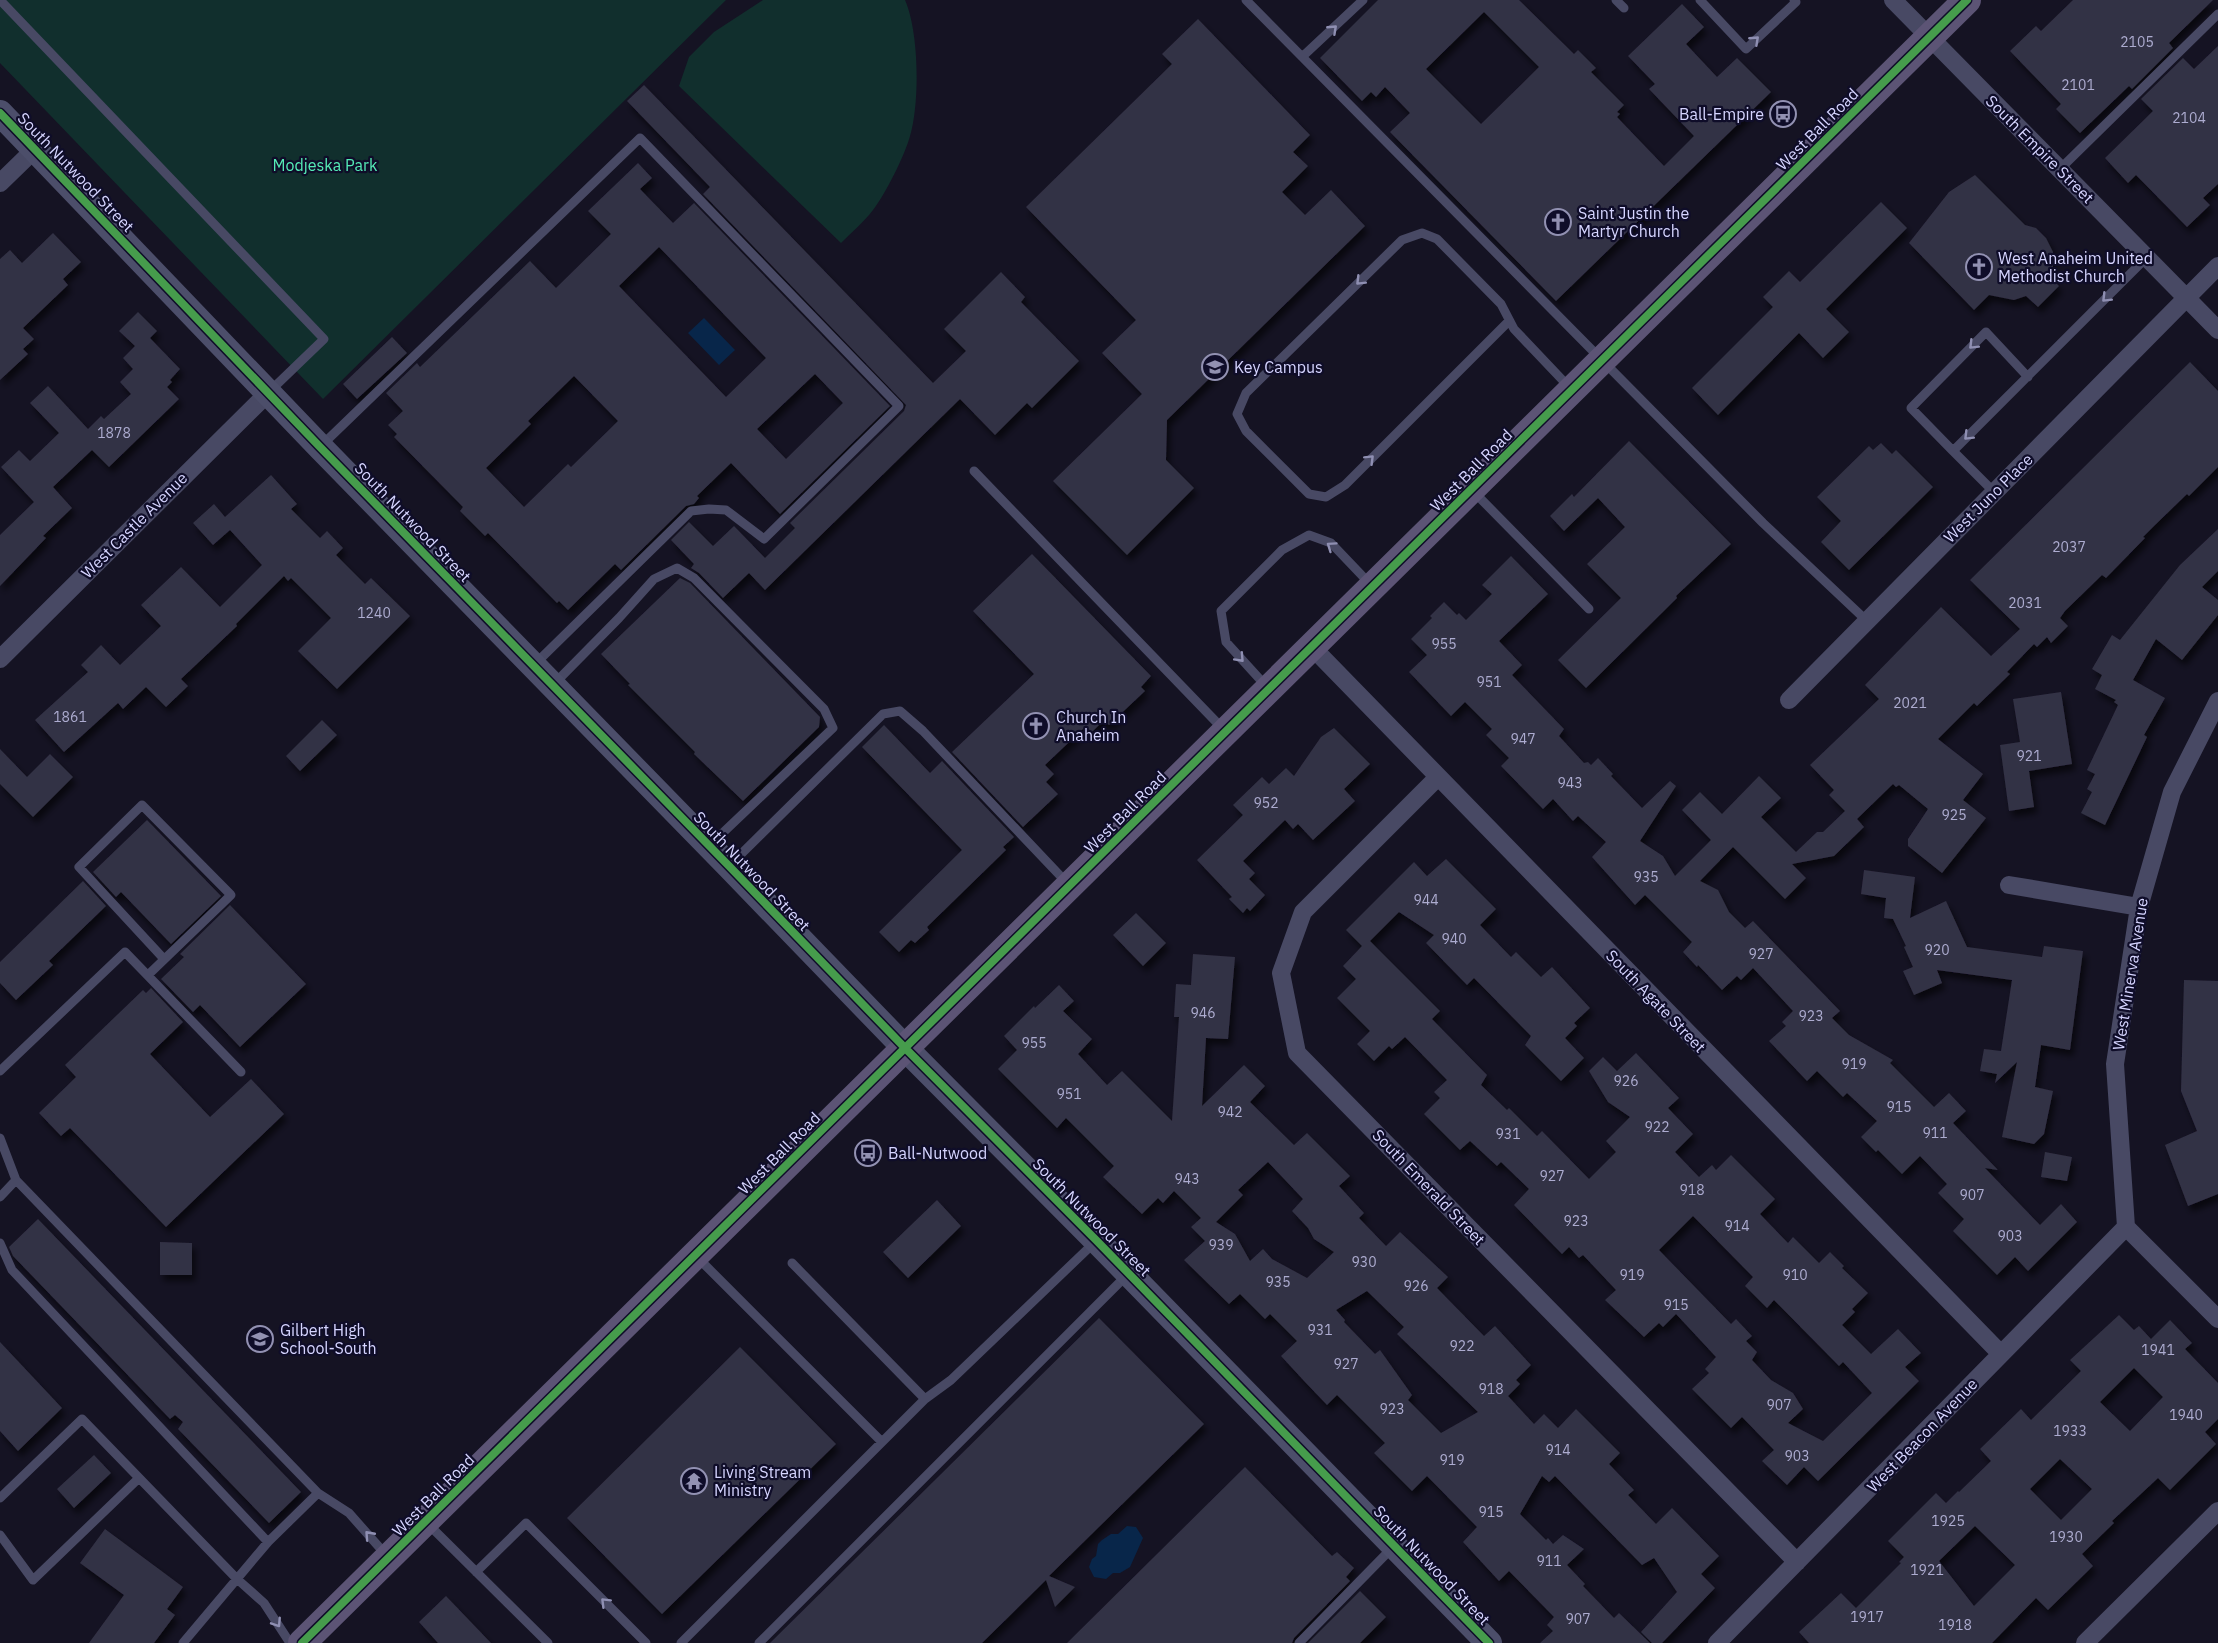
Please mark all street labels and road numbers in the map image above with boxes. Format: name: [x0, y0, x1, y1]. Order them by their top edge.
street label: West Ball Road: [1772, 84, 1862, 174]
street label: South Empire Street: [1982, 91, 2098, 207]
street label: South Nutwood Street: [14, 108, 138, 236]
street label: West Ball Road: [1426, 425, 1516, 515]
street label: West Juno Place: [1939, 449, 2037, 547]
street label: South Nutwood Street: [351, 458, 475, 586]
street label: West Castle Avenue: [77, 468, 191, 582]
street label: West Ball Road: [1080, 767, 1170, 857]
street label: South Nutwood Street: [690, 807, 814, 935]
street label: West Minerva Avenue: [2108, 896, 2152, 1052]
street label: South Agate Street: [1602, 945, 1710, 1057]
street label: West Ball Road: [734, 1108, 824, 1198]
street label: South Emerald Street: [1368, 1125, 1490, 1249]
street label: South Nutwood Street: [1029, 1154, 1155, 1280]
street label: West Beacon Avenue: [1862, 1374, 1982, 1496]
street label: West Ball Road: [388, 1450, 478, 1540]
street label: South Nutwood Street: [1370, 1501, 1494, 1629]

